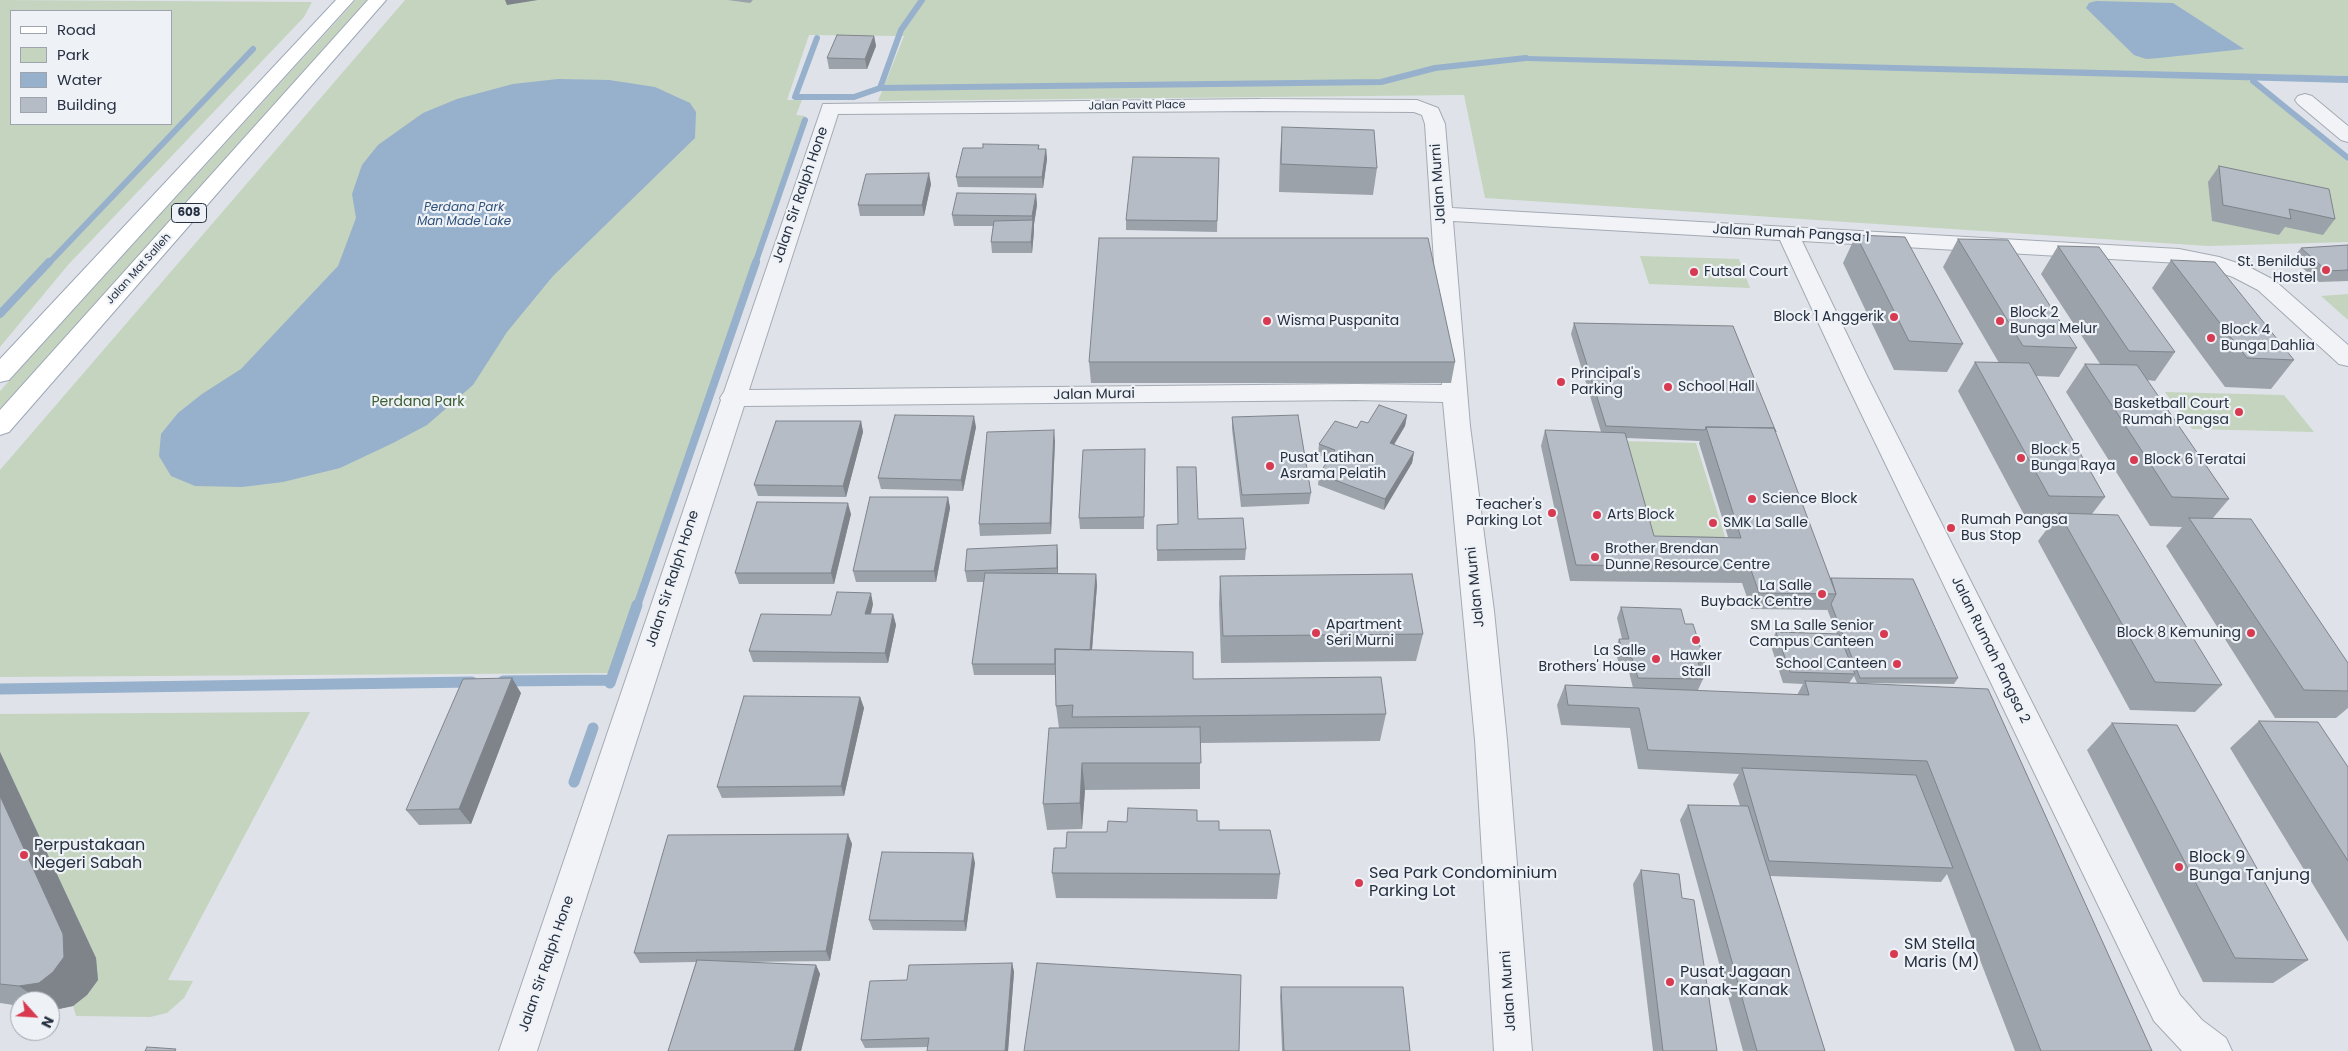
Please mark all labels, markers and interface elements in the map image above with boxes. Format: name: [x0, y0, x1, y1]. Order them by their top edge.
legend: [10, 10, 172, 125]
text: Road: [57, 19, 96, 40]
text: Park: [57, 44, 89, 65]
text: Water: [57, 69, 102, 90]
text: Building: [57, 94, 117, 115]
street label: Jalan Pavitt Place: [1088, 99, 1186, 113]
street label: Jalan Sir Ralph Hone: [770, 125, 832, 265]
street label: Jalan Murni: [1428, 143, 1450, 225]
water label: Perdana Park Man Made Lake: [417, 201, 511, 229]
road number: 608: [172, 204, 206, 222]
street label: Jalan Rumah Pangsa 1: [1712, 221, 1870, 247]
street label: Jalan Mat Salleh: [104, 231, 174, 307]
place label: St. Benildus Hostel: [2237, 254, 2316, 286]
place label: Futsal Court: [1704, 264, 1788, 280]
marker: St. Benildus Hostel: [2320, 264, 2332, 276]
marker: Futsal Court: [1688, 266, 1700, 278]
place label: Block 2 Bunga Melur: [2010, 305, 2098, 338]
place label: Block 1 Anggerik: [1773, 309, 1884, 325]
marker: Block 1 Anggerik: [1888, 311, 1900, 323]
place label: Wisma Puspanita: [1277, 313, 1399, 329]
marker: Wisma Puspanita: [1261, 315, 1273, 327]
marker: Block 2 Bunga Melur: [1994, 315, 2006, 327]
place label: Block 4 Bunga Dahlia: [2221, 322, 2315, 354]
marker: Block 4 Bunga Dahlia: [2205, 332, 2217, 344]
place label: Principal's Parking: [1571, 366, 1641, 398]
marker: Principal's Parking: [1555, 376, 1567, 388]
place label: School Hall: [1678, 379, 1755, 395]
marker: School Hall: [1662, 381, 1674, 393]
street label: Jalan Murai: [1053, 386, 1135, 404]
park label: Perdana Park: [371, 394, 465, 410]
place label: Basketball Court Rumah Pangsa: [2114, 396, 2229, 428]
marker: Basketball Court Rumah Pangsa: [2233, 406, 2245, 418]
place label: Block 5 Bunga Raya: [2031, 442, 2115, 474]
place label: Pusat Latihan Asrama Pelatih: [1280, 450, 1386, 482]
marker: Block 5 Bunga Raya: [2015, 452, 2027, 464]
place label: Block 6 Teratai: [2144, 452, 2246, 468]
marker: Block 6 Teratai: [2128, 454, 2140, 466]
marker: Pusat Latihan Asrama Pelatih: [1264, 460, 1276, 472]
place label: Science Block: [1762, 491, 1857, 507]
marker: Science Block: [1746, 493, 1758, 505]
place label: Teacher's Parking Lot: [1466, 497, 1542, 530]
marker: Teacher's Parking Lot: [1546, 507, 1558, 519]
place label: Arts Block: [1607, 507, 1674, 523]
street label: Jalan Sir Ralph Hone: [643, 508, 703, 650]
marker: Arts Block: [1591, 509, 1603, 521]
place label: Rumah Pangsa Bus Stop: [1961, 512, 2068, 544]
place label: SMK La Salle: [1723, 515, 1808, 531]
marker: SMK La Salle: [1707, 517, 1719, 529]
marker: Rumah Pangsa Bus Stop: [1945, 522, 1957, 534]
place label: Brother Brendan Dunne Resource Centre: [1605, 541, 1770, 574]
street label: Jalan Murni: [1463, 546, 1489, 628]
marker: Brother Brendan Dunne Resource Centre: [1589, 551, 1601, 563]
street label: Jalan Rumah Pangsa 2: [1947, 574, 2033, 726]
place label: La Salle Buyback Centre: [1701, 578, 1812, 610]
marker: La Salle Buyback Centre: [1816, 588, 1828, 600]
place label: Apartment Seri Murni: [1326, 617, 1402, 650]
place label: SM La Salle Senior Campus Canteen: [1749, 618, 1874, 650]
place label: Block 8 Kemuning: [2117, 625, 2241, 641]
marker: Apartment Seri Murni: [1310, 627, 1322, 639]
marker: Block 8 Kemuning: [2245, 627, 2257, 639]
marker: SM La Salle Senior Campus Canteen: [1878, 628, 1890, 640]
marker: Hawker Stall: [1690, 634, 1702, 646]
place label: La Salle Brothers' House: [1538, 643, 1646, 676]
place label: Hawker Stall: [1670, 648, 1722, 680]
marker: La Salle Brothers' House: [1650, 653, 1662, 665]
place label: School Canteen: [1776, 656, 1887, 672]
marker: School Canteen: [1891, 658, 1903, 670]
place label: Perpustakaan Negeri Sabah: [34, 836, 145, 874]
place label: Block 9 Bunga Tanjung: [2189, 848, 2310, 886]
marker: Perpustakaan Negeri Sabah: [18, 849, 30, 861]
marker: Block 9 Bunga Tanjung: [2173, 861, 2185, 873]
place label: Sea Park Condominium Parking Lot: [1369, 864, 1557, 902]
marker: Sea Park Condominium Parking Lot: [1353, 877, 1365, 889]
street label: Jalan Sir Ralph Hone: [516, 894, 578, 1034]
place label: SM Stella Maris (M): [1904, 935, 1979, 973]
marker: SM Stella Maris (M): [1888, 948, 1900, 960]
street label: Jalan Murni: [1498, 950, 1520, 1032]
place label: Pusat Jagaan Kanak-Kanak: [1680, 963, 1791, 1001]
marker: Pusat Jagaan Kanak-Kanak: [1664, 976, 1676, 988]
north arrow: [10, 991, 60, 1041]
text: N: [36, 1013, 59, 1031]

